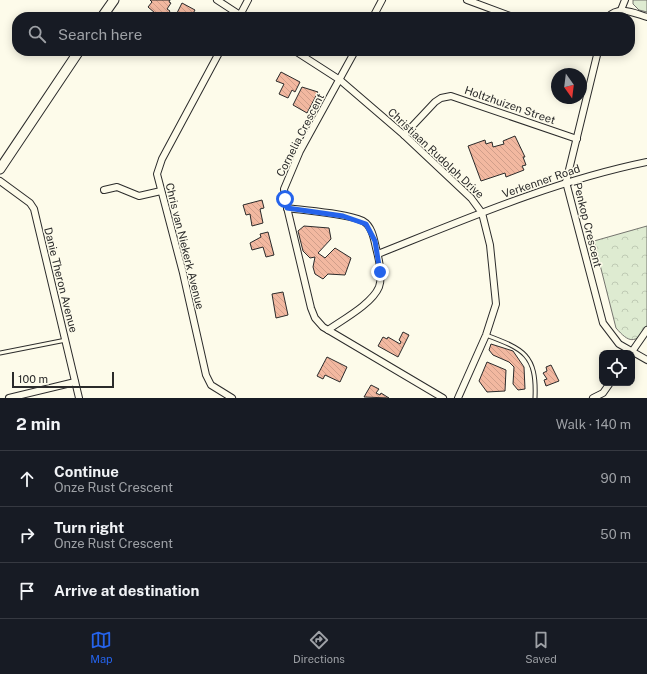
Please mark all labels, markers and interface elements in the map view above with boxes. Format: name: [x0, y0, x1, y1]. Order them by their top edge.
search box: [12, 12, 635, 56]
icon: search: [26, 23, 48, 45]
text: Search here: [58, 26, 142, 43]
north arrow: [551, 68, 587, 104]
street label: Holtzhuizen Street: [463, 84, 557, 126]
street label: Cornelia Crescent: [274, 91, 326, 179]
street label: Christiaan Rudolph Drive: [386, 106, 486, 200]
street label: Verkenner Road: [500, 162, 582, 200]
street label: Penkop Crescent: [572, 181, 604, 269]
street label: Chris van Niekerk Avenue: [163, 182, 207, 310]
route start: [276, 190, 294, 208]
street label: Danie Theron Avenue: [42, 226, 80, 334]
route end: [371, 263, 389, 281]
map controls: [599, 350, 635, 386]
button: locate: [599, 350, 635, 386]
scale bar: [12, 370, 114, 389]
text: 100 m: [18, 373, 48, 385]
text: 2 min: [16, 414, 61, 434]
text: Walk · 140 m: [556, 417, 631, 432]
text: Continue: [54, 463, 119, 480]
icon: ahead: [16, 468, 38, 490]
text: 90 m: [601, 471, 631, 486]
text: Onze Rust Crescent: [54, 480, 173, 495]
text: Turn right: [54, 519, 124, 536]
icon: right: [16, 524, 38, 546]
text: 50 m: [600, 527, 631, 542]
text: Onze Rust Crescent: [54, 536, 173, 551]
icon: arrive: [16, 580, 38, 602]
text: Arrive at destination: [54, 582, 199, 599]
tab: Map: [90, 629, 113, 665]
tab: Directions: [293, 629, 345, 665]
tab: Saved: [525, 629, 557, 665]

